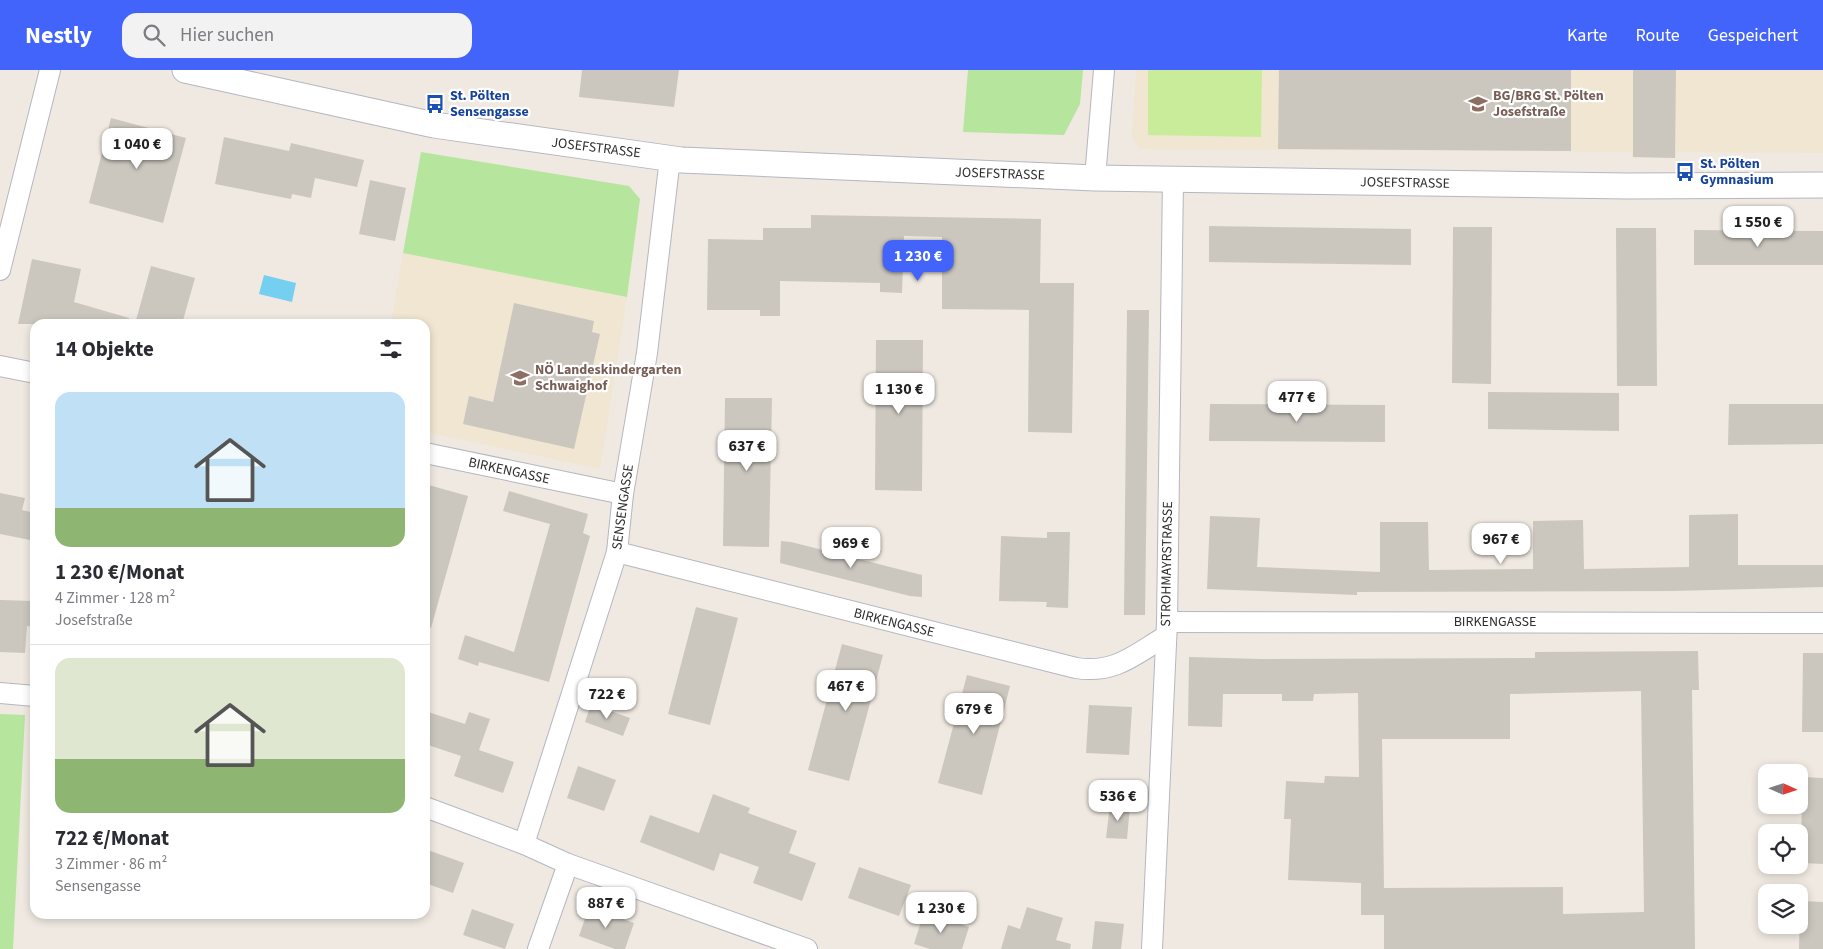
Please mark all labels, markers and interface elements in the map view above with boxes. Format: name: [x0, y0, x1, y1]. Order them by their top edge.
search box: [122, 13, 472, 58]
text: Nestly: [25, 18, 92, 53]
icon: search: [140, 21, 168, 49]
text: Hier suchen: [180, 22, 274, 49]
text: Karte: [1567, 23, 1607, 48]
text: Route: [1635, 23, 1680, 48]
text: Gespeichert: [1708, 23, 1798, 48]
place label: St. Pölten Sensengasse: [450, 86, 529, 122]
place label: BG/BRG St. Pölten Josefstraße: [1493, 86, 1604, 122]
bus stop icon: St. Pölten Sensengasse: [424, 93, 446, 115]
school or university icon: BG/BRG St. Pölten Josefstraße: [1467, 93, 1489, 115]
pin: 1 040 €: [91, 128, 183, 170]
text: 1 040 €: [113, 133, 161, 155]
street label: JOSEFSTRASSE: [550, 133, 642, 163]
place label: St. Pölten Gymnasium: [1700, 154, 1774, 190]
bus stop icon: St. Pölten Gymnasium: [1674, 161, 1696, 183]
street label: JOSEFSTRASSE: [955, 162, 1045, 186]
street label: JOSEFSTRASSE: [1360, 172, 1450, 194]
pin: 1 550 €: [1712, 206, 1804, 248]
text: 1 550 €: [1734, 211, 1782, 233]
pin: 1 230 €: [872, 240, 964, 282]
text: 1 230 €: [894, 245, 942, 267]
text: 14 Objekte: [55, 334, 154, 364]
icon: filters: [377, 335, 405, 363]
place label: NÖ Landeskindergarten Schwaighof: [535, 360, 682, 396]
school or university icon: NÖ Landeskindergarten Schwaighof: [509, 367, 531, 389]
pin: 1 130 €: [853, 372, 945, 415]
text: 1 130 €: [875, 378, 923, 400]
pin: 477 €: [1262, 380, 1332, 423]
text: 477 €: [1279, 386, 1316, 408]
icon: home: [185, 425, 275, 515]
pin: 637 €: [712, 430, 782, 472]
text: 637 €: [729, 435, 766, 457]
street label: BIRKENGASSE: [466, 453, 552, 489]
street label: SENSENGASSE: [607, 463, 639, 551]
street label: STROHMAYRSTRASSE: [1156, 501, 1178, 627]
pin: 967 €: [1466, 522, 1536, 565]
pin: 969 €: [816, 526, 886, 569]
text: 967 €: [1483, 528, 1520, 550]
text: 969 €: [833, 532, 870, 554]
text: 1 230 €/Monat: [55, 557, 184, 587]
text: 4 Zimmer · 128 m²: [55, 587, 175, 609]
street label: BIRKENGASSE: [851, 603, 937, 643]
text: Josefstraße: [55, 609, 133, 631]
street label: BIRKENGASSE: [1454, 612, 1536, 632]
pin: 467 €: [811, 670, 881, 712]
text: 467 €: [828, 675, 865, 697]
pin: 722 €: [572, 678, 642, 720]
text: 722 €: [589, 683, 626, 705]
icon: home: [185, 690, 275, 780]
pin: 679 €: [939, 692, 1009, 735]
text: 679 €: [956, 698, 993, 720]
north arrow: [1758, 764, 1808, 814]
map controls: [1758, 764, 1808, 934]
pin: 536 €: [1083, 780, 1153, 822]
text: 536 €: [1100, 785, 1137, 807]
text: 722 €/Monat: [55, 823, 169, 853]
button: locate: [1758, 824, 1808, 874]
text: 3 Zimmer · 86 m²: [55, 853, 167, 875]
text: Sensengasse: [55, 875, 141, 897]
button: layers: [1758, 884, 1808, 934]
pin: 887 €: [571, 886, 641, 929]
text: 887 €: [588, 892, 625, 914]
pin: 1 230 €: [895, 892, 987, 934]
text: 1 230 €: [917, 897, 965, 919]

